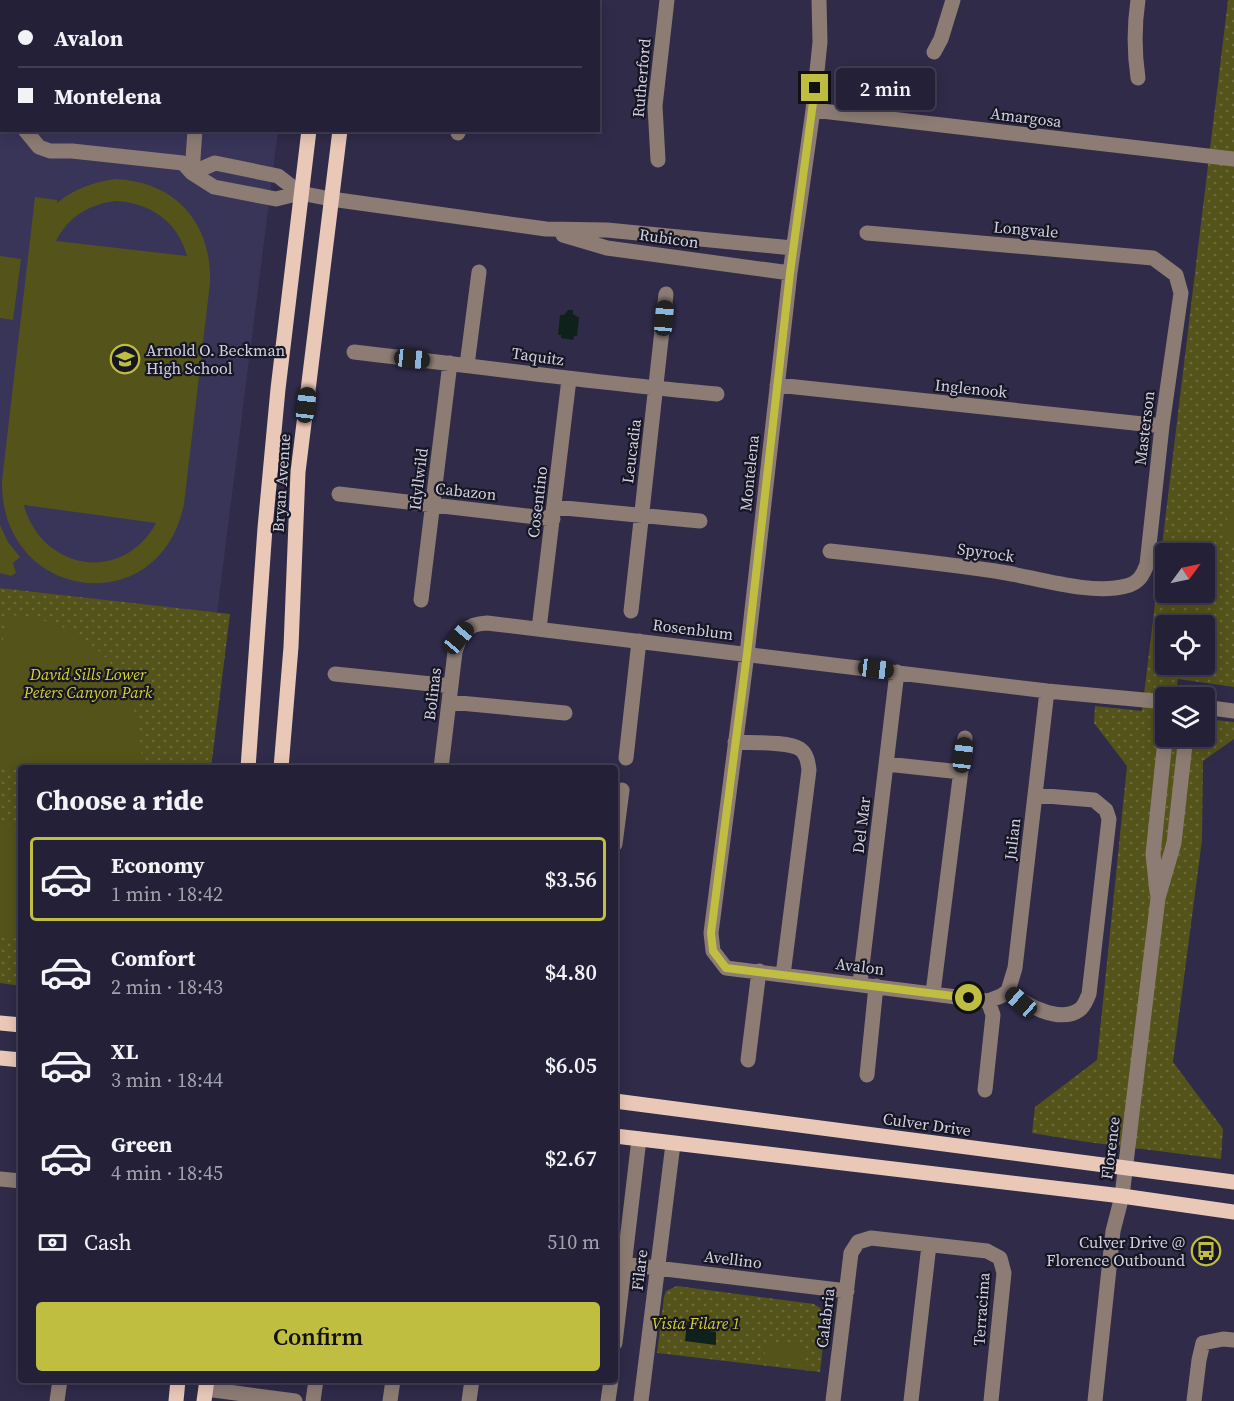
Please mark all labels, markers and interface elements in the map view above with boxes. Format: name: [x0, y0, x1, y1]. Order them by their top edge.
text: Avalon: [54, 23, 123, 53]
street label: Rutherford: [627, 38, 655, 118]
callout: 2 min: [836, 67, 935, 109]
route end: [801, 74, 828, 101]
text: 2 min: [860, 75, 911, 103]
text: Montelena: [54, 81, 162, 111]
street label: Amargosa: [989, 102, 1064, 132]
street label: Longvale: [993, 215, 1059, 243]
street label: Rubicon: [638, 223, 700, 253]
car: [653, 299, 675, 337]
place label: Arnold O. Beckman High School: [146, 339, 286, 379]
street label: Taquitz: [510, 341, 566, 371]
school or university icon: Arnold O. Beckman High School: [109, 343, 141, 375]
car: [393, 348, 431, 370]
street label: Inglenook: [934, 373, 1008, 403]
car: [295, 386, 317, 424]
street label: Masterson: [1129, 389, 1160, 466]
street label: Leucadia: [616, 417, 646, 485]
street label: Bryan Avenue: [267, 433, 295, 533]
street label: Montelena: [734, 433, 764, 512]
street label: Idyllwild: [403, 447, 433, 511]
street label: Cosentino: [522, 465, 552, 539]
street label: Cabazon: [434, 477, 498, 505]
street label: Spyrock: [956, 537, 1016, 567]
north arrow: [1155, 543, 1215, 603]
map controls: [1155, 543, 1215, 747]
street label: Rosenblum: [651, 613, 735, 645]
button: locate: [1155, 615, 1215, 675]
car: [441, 618, 477, 658]
car: [857, 658, 895, 680]
park label: David Sills Lower Peters Canyon Park: [23, 663, 153, 703]
street label: Bolinas: [418, 666, 446, 722]
button: layers: [1155, 687, 1215, 747]
car: [952, 736, 974, 774]
text: Choose a ride: [36, 782, 204, 819]
street label: Del Mar: [847, 795, 875, 855]
street label: Julian: [998, 816, 1026, 862]
text: Economy: [111, 850, 205, 880]
icon: car: [39, 852, 93, 906]
text: $3.56: [545, 864, 597, 894]
text: 1 min · 18:42: [111, 880, 223, 908]
text: Comfort: [111, 943, 195, 973]
icon: car: [39, 945, 93, 999]
street label: Avalon: [834, 952, 886, 980]
text: $4.80: [545, 957, 597, 987]
text: 2 min · 18:43: [111, 973, 223, 1001]
car: [1002, 983, 1040, 1021]
route start: [955, 984, 982, 1011]
text: XL: [111, 1036, 138, 1066]
icon: car: [39, 1038, 93, 1092]
text: $6.05: [545, 1050, 597, 1080]
text: 3 min · 18:44: [111, 1066, 223, 1094]
street label: Culver Drive: [881, 1107, 973, 1141]
street label: Florence: [1095, 1115, 1125, 1181]
text: Green: [111, 1129, 172, 1159]
icon: car: [39, 1131, 93, 1185]
text: $2.67: [545, 1143, 597, 1173]
text: 4 min · 18:45: [111, 1159, 223, 1187]
icon: cash: [36, 1226, 69, 1259]
text: Cash: [84, 1227, 132, 1257]
text: 510 m: [547, 1228, 600, 1256]
place label: Culver Drive @ Florence Outbound: [1046, 1231, 1185, 1271]
bus stop icon: Culver Drive @ Florence Outbound: [1190, 1235, 1222, 1267]
street label: Avellino: [703, 1245, 763, 1273]
street label: Filare: [626, 1248, 652, 1292]
street label: Terracima: [967, 1271, 995, 1346]
street label: Calabria: [810, 1286, 840, 1349]
button: Confirm: [36, 1302, 600, 1371]
park label: Vista Filare 1: [652, 1312, 740, 1334]

